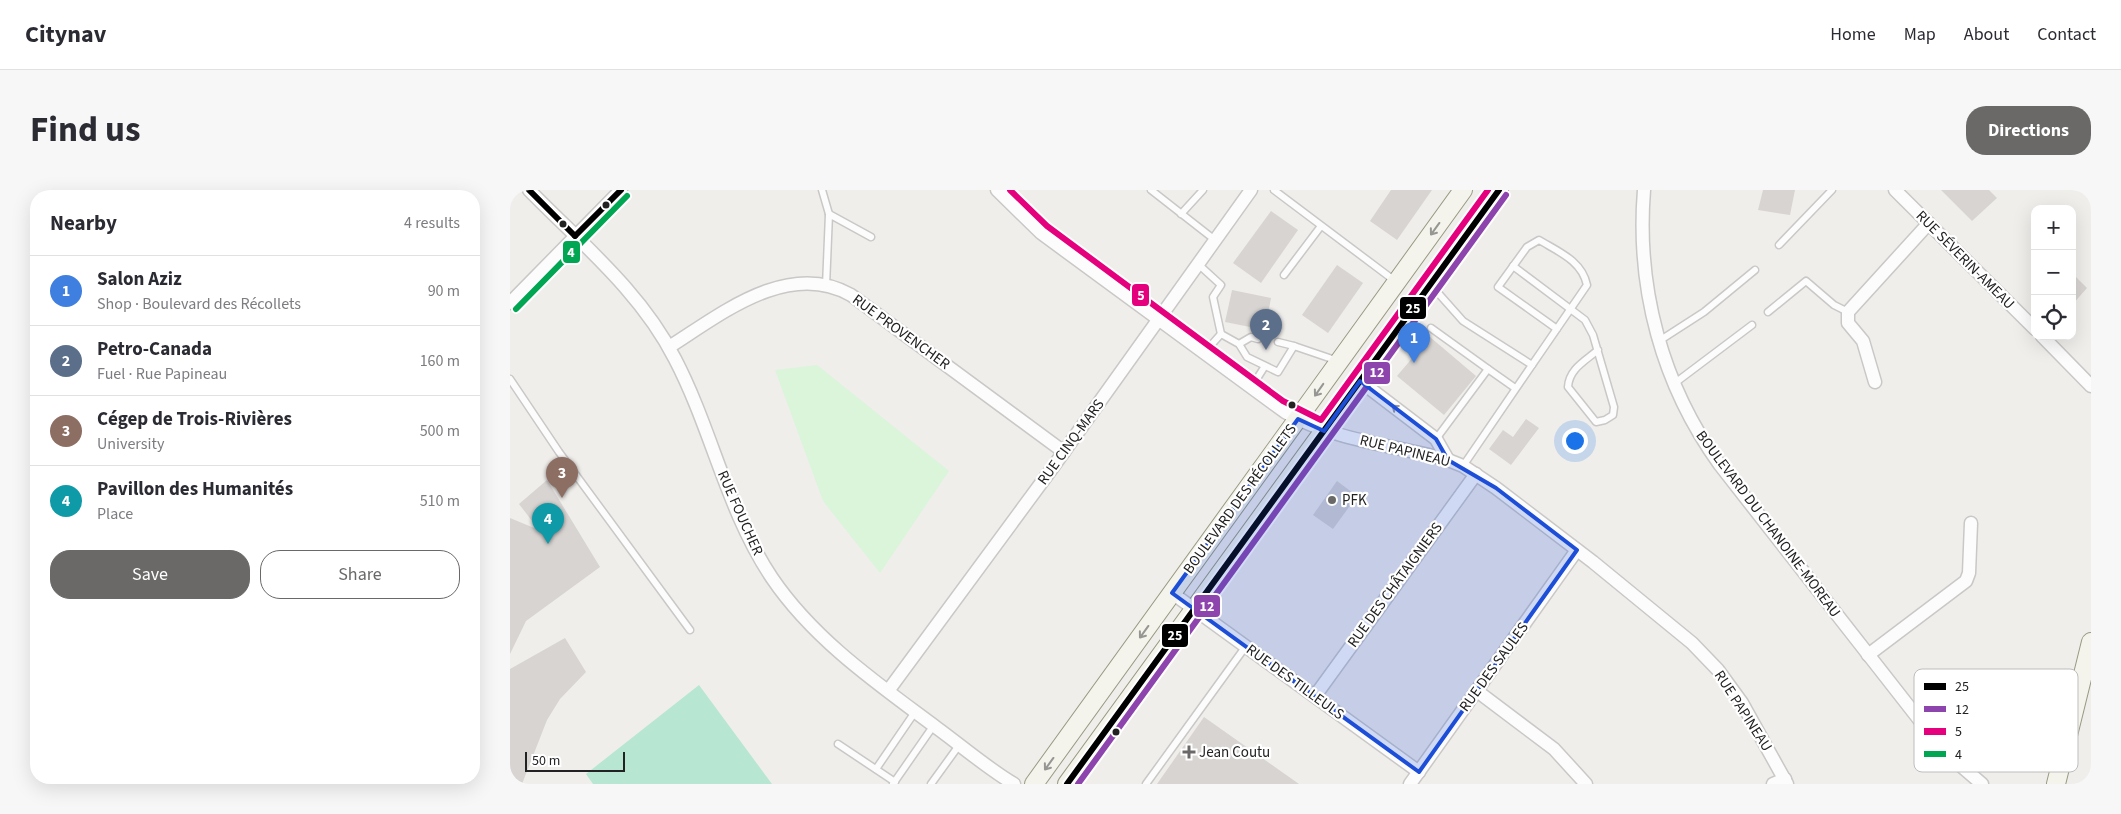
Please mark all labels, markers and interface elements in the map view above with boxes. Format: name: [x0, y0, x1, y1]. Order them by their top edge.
text: Citynav: [25, 17, 106, 52]
text: Home: [1830, 22, 1876, 47]
text: Map: [1904, 22, 1936, 47]
text: About: [1964, 22, 2009, 47]
text: Contact: [2037, 22, 2096, 47]
text: Find us: [30, 105, 140, 155]
button: Directions: [1966, 106, 2091, 155]
unlabelled marker: [601, 200, 611, 210]
map controls: [2031, 205, 2076, 340]
button: +: [2031, 205, 2076, 250]
street label: RUE SÉVERIN-AMEAU: [1911, 206, 2019, 314]
text: Nearby: [50, 208, 117, 238]
text: 4 results: [404, 212, 460, 234]
unlabelled marker: [558, 219, 568, 229]
one-way arrow: [1429, 222, 1440, 235]
line badge: 4: [562, 240, 581, 264]
text: 4: [567, 243, 575, 263]
button: −: [2031, 250, 2076, 295]
text: Salon Aziz: [97, 266, 182, 293]
text: 1: [62, 280, 70, 302]
text: 90 m: [428, 280, 460, 302]
line badge: 5: [1131, 283, 1150, 307]
text: 5: [1137, 286, 1145, 306]
street label: RUE PROVENCHER: [848, 289, 954, 375]
text: Shop · Boulevard des Récollets: [97, 293, 301, 315]
button: locate: [2031, 295, 2076, 340]
line badge: 25: [1399, 296, 1427, 320]
text: 25: [1406, 299, 1420, 319]
pin: 2: [1250, 309, 1282, 350]
pin: 1: [1398, 322, 1430, 363]
text: Petro-Canada: [97, 336, 212, 363]
text: 2: [62, 350, 70, 372]
text: 160 m: [420, 350, 460, 372]
line badge: 12: [1363, 361, 1391, 385]
text: Fuel · Rue Papineau: [97, 363, 227, 385]
text: 12: [1370, 363, 1384, 383]
one-way arrow: [1314, 383, 1324, 397]
street label: RUE CINQ-MARS: [1033, 395, 1109, 489]
unlabelled marker: [1287, 400, 1297, 410]
one-way arrow: [1392, 405, 1405, 416]
text: Cégep de Trois-Rivières: [97, 406, 292, 433]
text: 3: [62, 420, 70, 442]
text: 500 m: [420, 420, 460, 442]
street label: BOULEVARD DES RÉCOLLETS: [1178, 420, 1302, 578]
street label: BOULEVARD DU CHANOINE-MOREAU: [1691, 426, 1845, 622]
your location: [1562, 428, 1588, 454]
street label: RUE PAPINEAU: [1357, 430, 1453, 472]
text: University: [97, 433, 164, 455]
pin: 3: [546, 457, 578, 498]
street label: RUE FOUCHER: [712, 467, 768, 559]
text: Pavillon des Humanités: [97, 476, 293, 503]
text: 4: [62, 490, 70, 512]
text: 510 m: [420, 490, 460, 512]
place label: PFK: [1342, 490, 1367, 511]
marker: PFK: [1326, 494, 1338, 506]
text: Place: [97, 503, 133, 525]
pin: 4: [532, 503, 564, 544]
street label: RUE DES CHÂTAIGNIERS: [1343, 518, 1447, 652]
button: Save: [50, 550, 250, 599]
button: Share: [260, 550, 460, 599]
line badge: 12: [1193, 594, 1221, 618]
text: 12: [1200, 597, 1214, 617]
street label: RUE DES SAULES: [1454, 618, 1534, 716]
line badge: 25: [1161, 623, 1189, 648]
one-way arrow: [1139, 625, 1149, 639]
text: 25: [1168, 626, 1182, 646]
street label: RUE DES TILLEULS: [1242, 639, 1348, 725]
street label: RUE PAPINEAU: [1709, 666, 1777, 756]
legend: [1914, 669, 2078, 772]
text: 25: [1955, 677, 1969, 697]
text: 12: [1955, 700, 1969, 720]
text: 5: [1955, 722, 1962, 742]
unlabelled marker: [1111, 727, 1121, 737]
place label: Jean Coutu: [1199, 742, 1270, 763]
text: 4: [1955, 745, 1962, 765]
marker: Jean Coutu: [1183, 746, 1195, 758]
scale bar: [525, 749, 625, 772]
text: 50 m: [532, 751, 560, 771]
one-way arrow: [1044, 757, 1054, 771]

